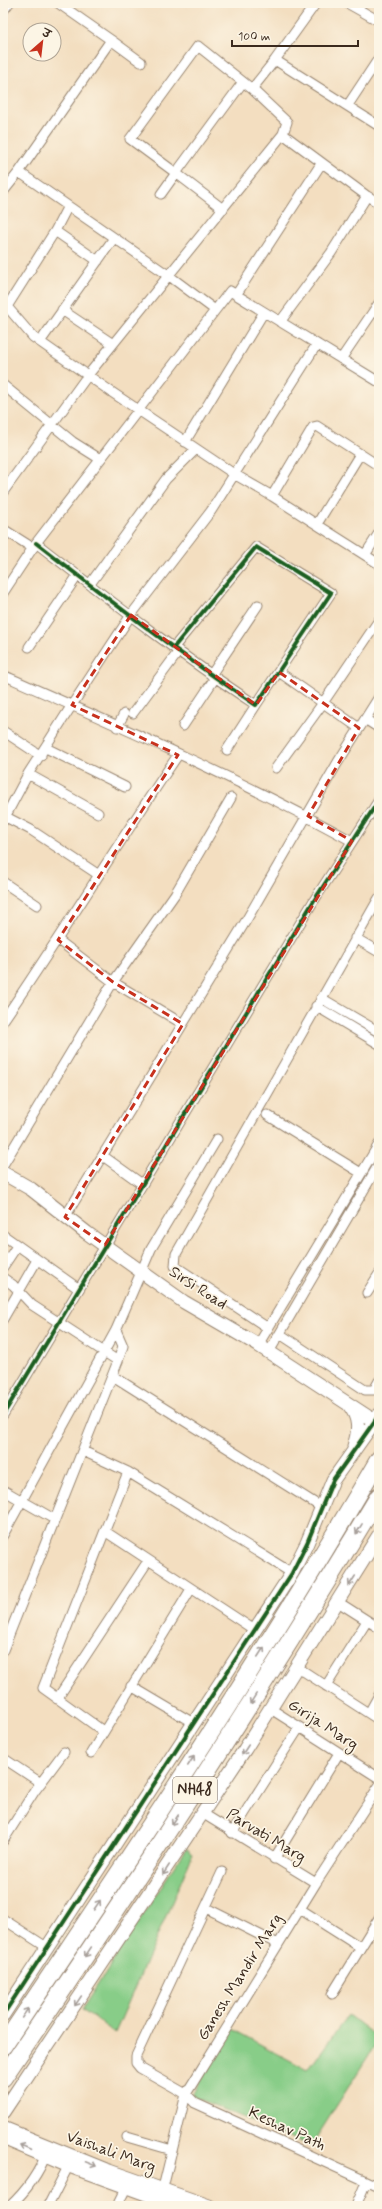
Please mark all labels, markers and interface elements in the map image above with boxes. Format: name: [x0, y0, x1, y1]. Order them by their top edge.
north arrow: [22, 22, 62, 62]
scale bar: [232, 22, 358, 48]
text: उ: [39, 26, 54, 43]
text: 100 m: [238, 29, 270, 45]
street label: Sirsi Road: [165, 1261, 231, 1315]
one-way arrow: [355, 1523, 363, 1534]
one-way arrow: [347, 1575, 356, 1586]
one-way arrow: [257, 1647, 265, 1658]
one-way arrow: [248, 1693, 256, 1705]
street label: Girija Marg: [283, 1694, 362, 1756]
one-way arrow: [240, 1744, 249, 1755]
one-way arrow: [187, 1756, 195, 1767]
road number: NH48: [173, 1777, 217, 1803]
street label: Parvati Marg: [222, 1804, 310, 1869]
one-way arrow: [171, 1814, 179, 1825]
one-way arrow: [161, 1864, 169, 1876]
one-way arrow: [93, 1900, 101, 1911]
street label: Ganesh Mandir Marg: [192, 1910, 288, 2044]
one-way arrow: [84, 1946, 92, 1957]
one-way arrow: [74, 1995, 82, 2006]
one-way arrow: [21, 2008, 29, 2019]
street label: Keshav Path: [245, 2102, 329, 2156]
street label: Vaishali Marg: [63, 2126, 159, 2179]
one-way arrow: [19, 2143, 31, 2151]
one-way arrow: [85, 2160, 97, 2168]

